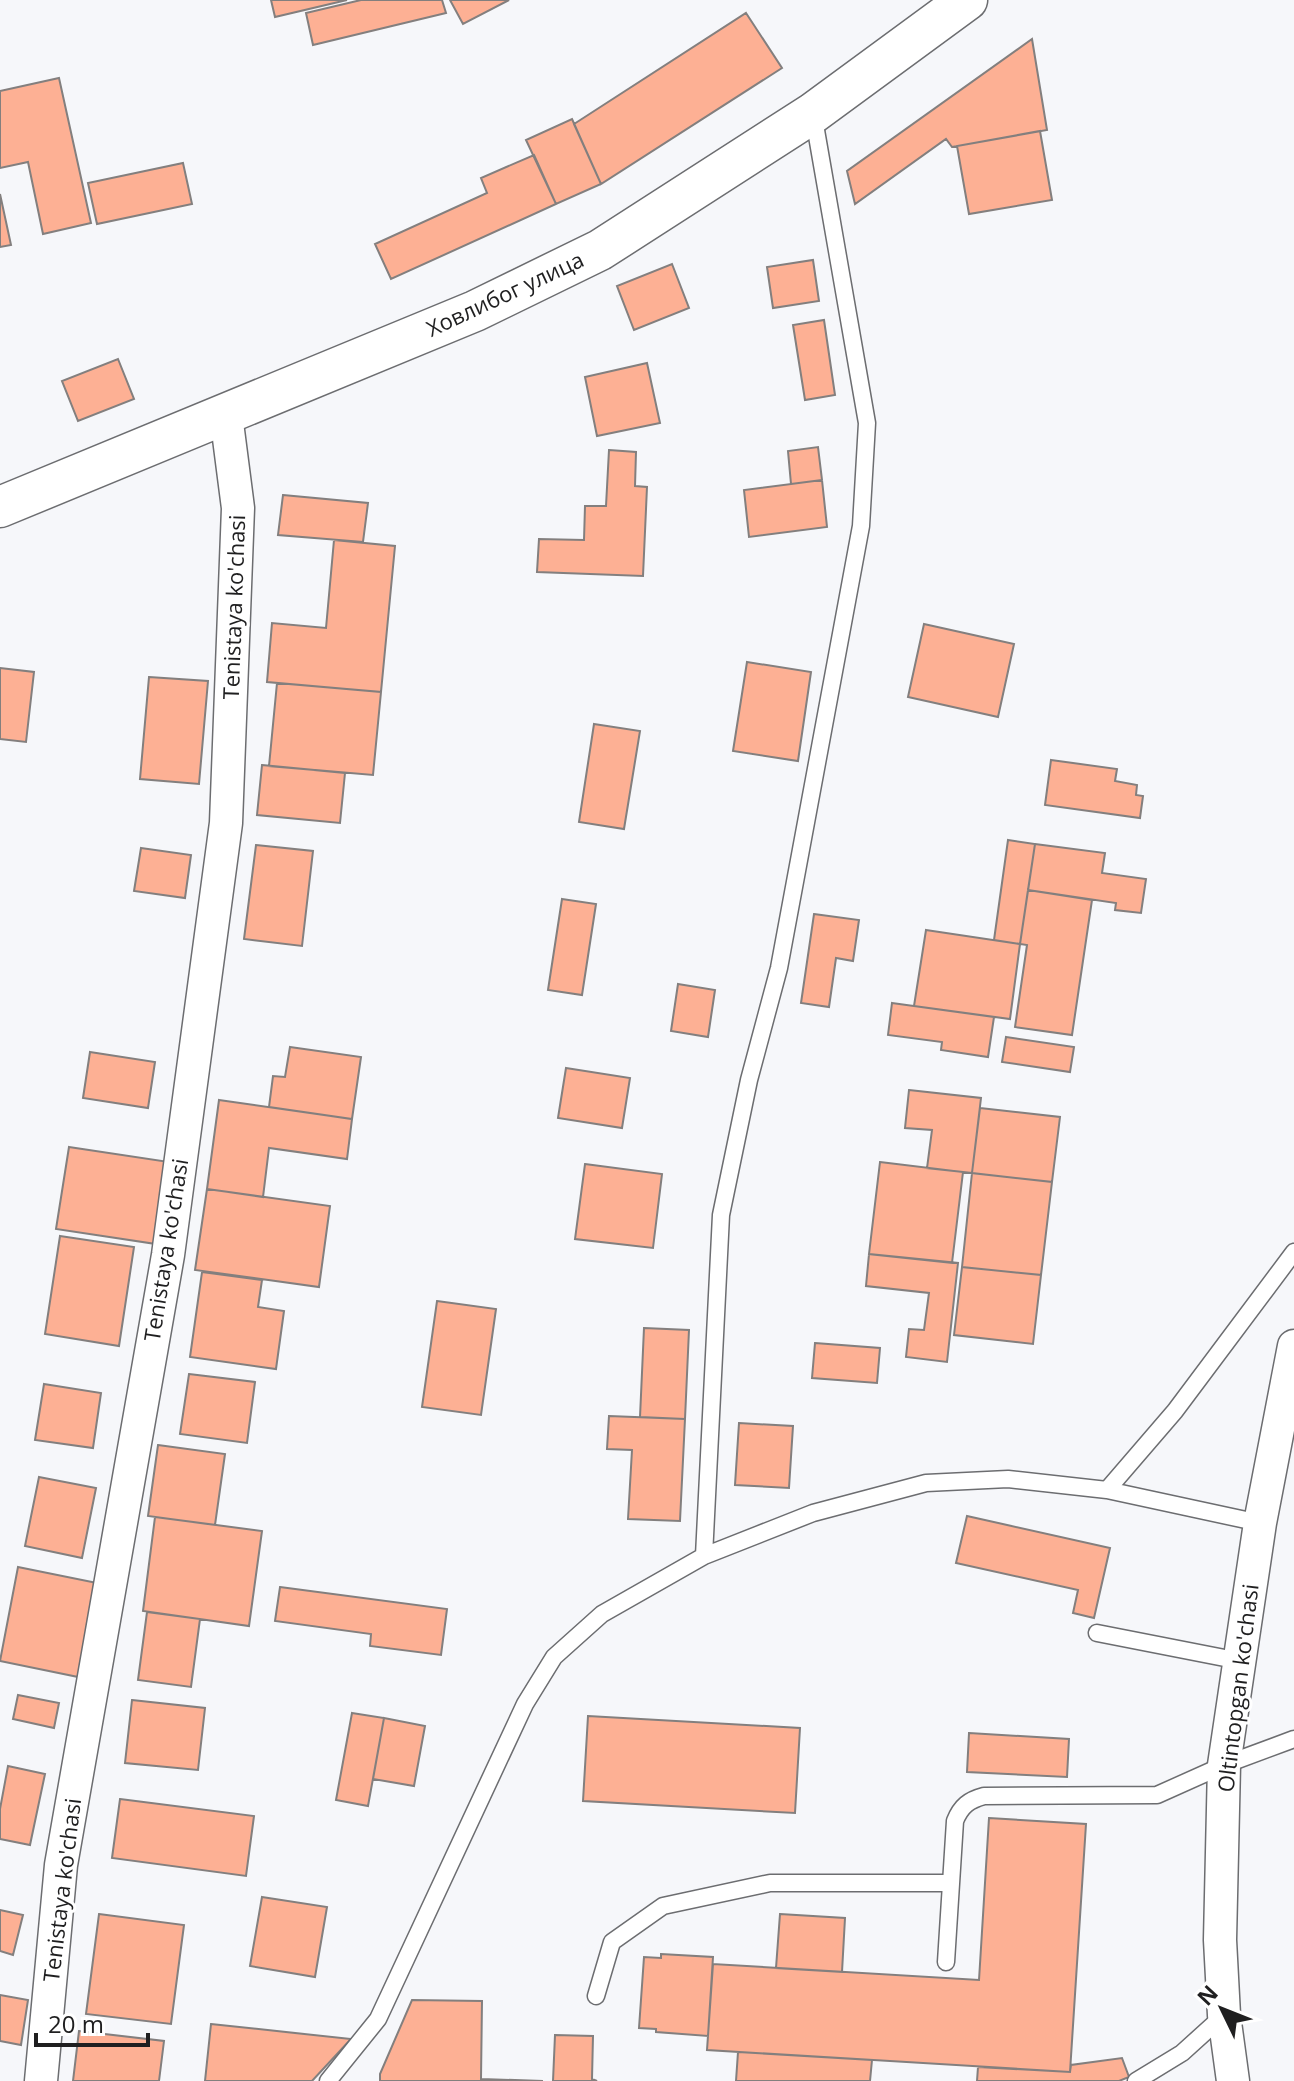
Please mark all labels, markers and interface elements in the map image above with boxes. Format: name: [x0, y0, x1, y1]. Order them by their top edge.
street label: Ховлибог улица: [421, 244, 588, 343]
street label: Tenistaya ko'chasi: [215, 514, 251, 700]
street label: Tenistaya ko'chasi: [136, 1156, 194, 1344]
street label: Oltintopgan ko'chasi: [1209, 1582, 1265, 1794]
street label: Tenistaya ko'chasi: [35, 1796, 87, 1983]
north arrow: [1182, 1969, 1262, 2049]
text: N: [1190, 1978, 1224, 2011]
scale bar: [36, 1997, 148, 2047]
text: 20 m: [48, 2007, 104, 2040]

